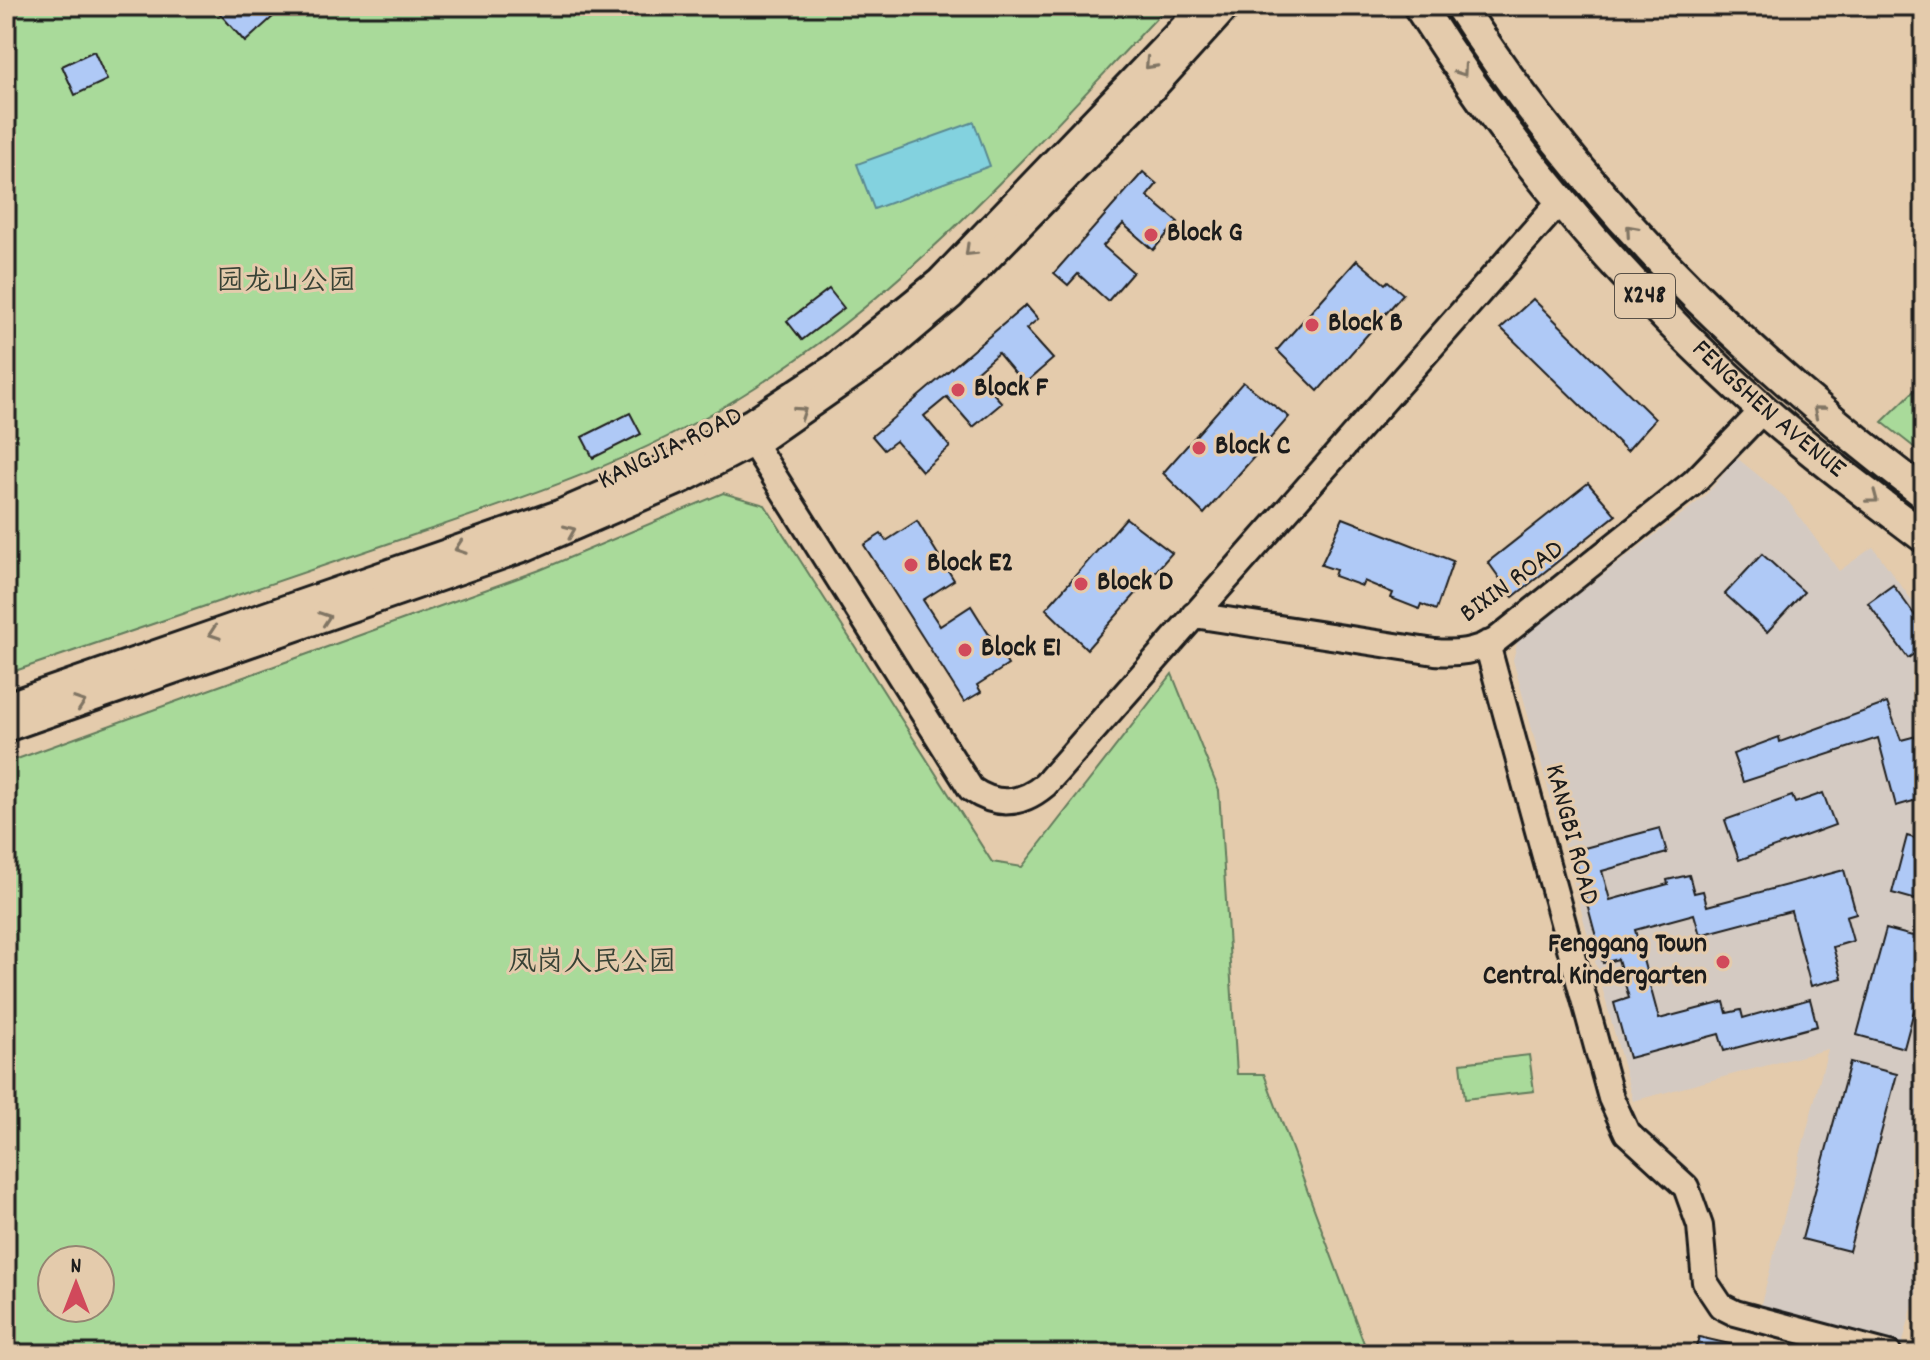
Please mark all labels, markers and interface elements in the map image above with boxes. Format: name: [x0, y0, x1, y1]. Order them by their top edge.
one-way arrow: [1146, 54, 1160, 69]
one-way arrow: [1452, 63, 1467, 77]
place label: Block G: [1167, 215, 1243, 255]
one-way arrow: [1626, 225, 1641, 240]
marker: Block G: [1142, 226, 1160, 244]
one-way arrow: [965, 242, 979, 256]
park label: 园龙山公园: [216, 264, 356, 304]
road number: X248: [1615, 274, 1675, 318]
place label: Block B: [1328, 305, 1403, 345]
marker: Block B: [1303, 316, 1321, 334]
street label: FENGSHEN AVENUE: [1681, 332, 1854, 490]
place label: Block F: [974, 370, 1049, 410]
marker: Block F: [949, 381, 967, 399]
street label: KANGJIA ROAD: [592, 398, 750, 502]
one-way arrow: [1813, 406, 1827, 421]
one-way arrow: [793, 407, 807, 422]
place label: Block C: [1215, 428, 1291, 468]
marker: Block C: [1190, 439, 1208, 457]
one-way arrow: [1865, 489, 1879, 503]
one-way arrow: [562, 524, 576, 540]
street label: BIXIN ROAD: [1453, 531, 1573, 635]
one-way arrow: [454, 538, 468, 555]
place label: Block E2: [927, 545, 1014, 585]
marker: Block E2: [902, 556, 920, 574]
place label: Block D: [1097, 564, 1174, 604]
marker: Block D: [1072, 575, 1090, 593]
one-way arrow: [318, 611, 332, 627]
one-way arrow: [208, 623, 222, 640]
place label: Block E1: [981, 630, 1061, 670]
marker: Block E1: [956, 641, 974, 659]
one-way arrow: [72, 697, 86, 713]
street label: KANGBI ROAD: [1532, 760, 1608, 910]
place label: Fenggang Town Central Kindergarten: [1483, 926, 1707, 998]
park label: 凤岗人民公园: [508, 945, 676, 985]
marker: Fenggang Town Central Kindergarten: [1714, 953, 1732, 971]
north arrow: [36, 1244, 116, 1324]
text: N: [71, 1252, 82, 1283]

